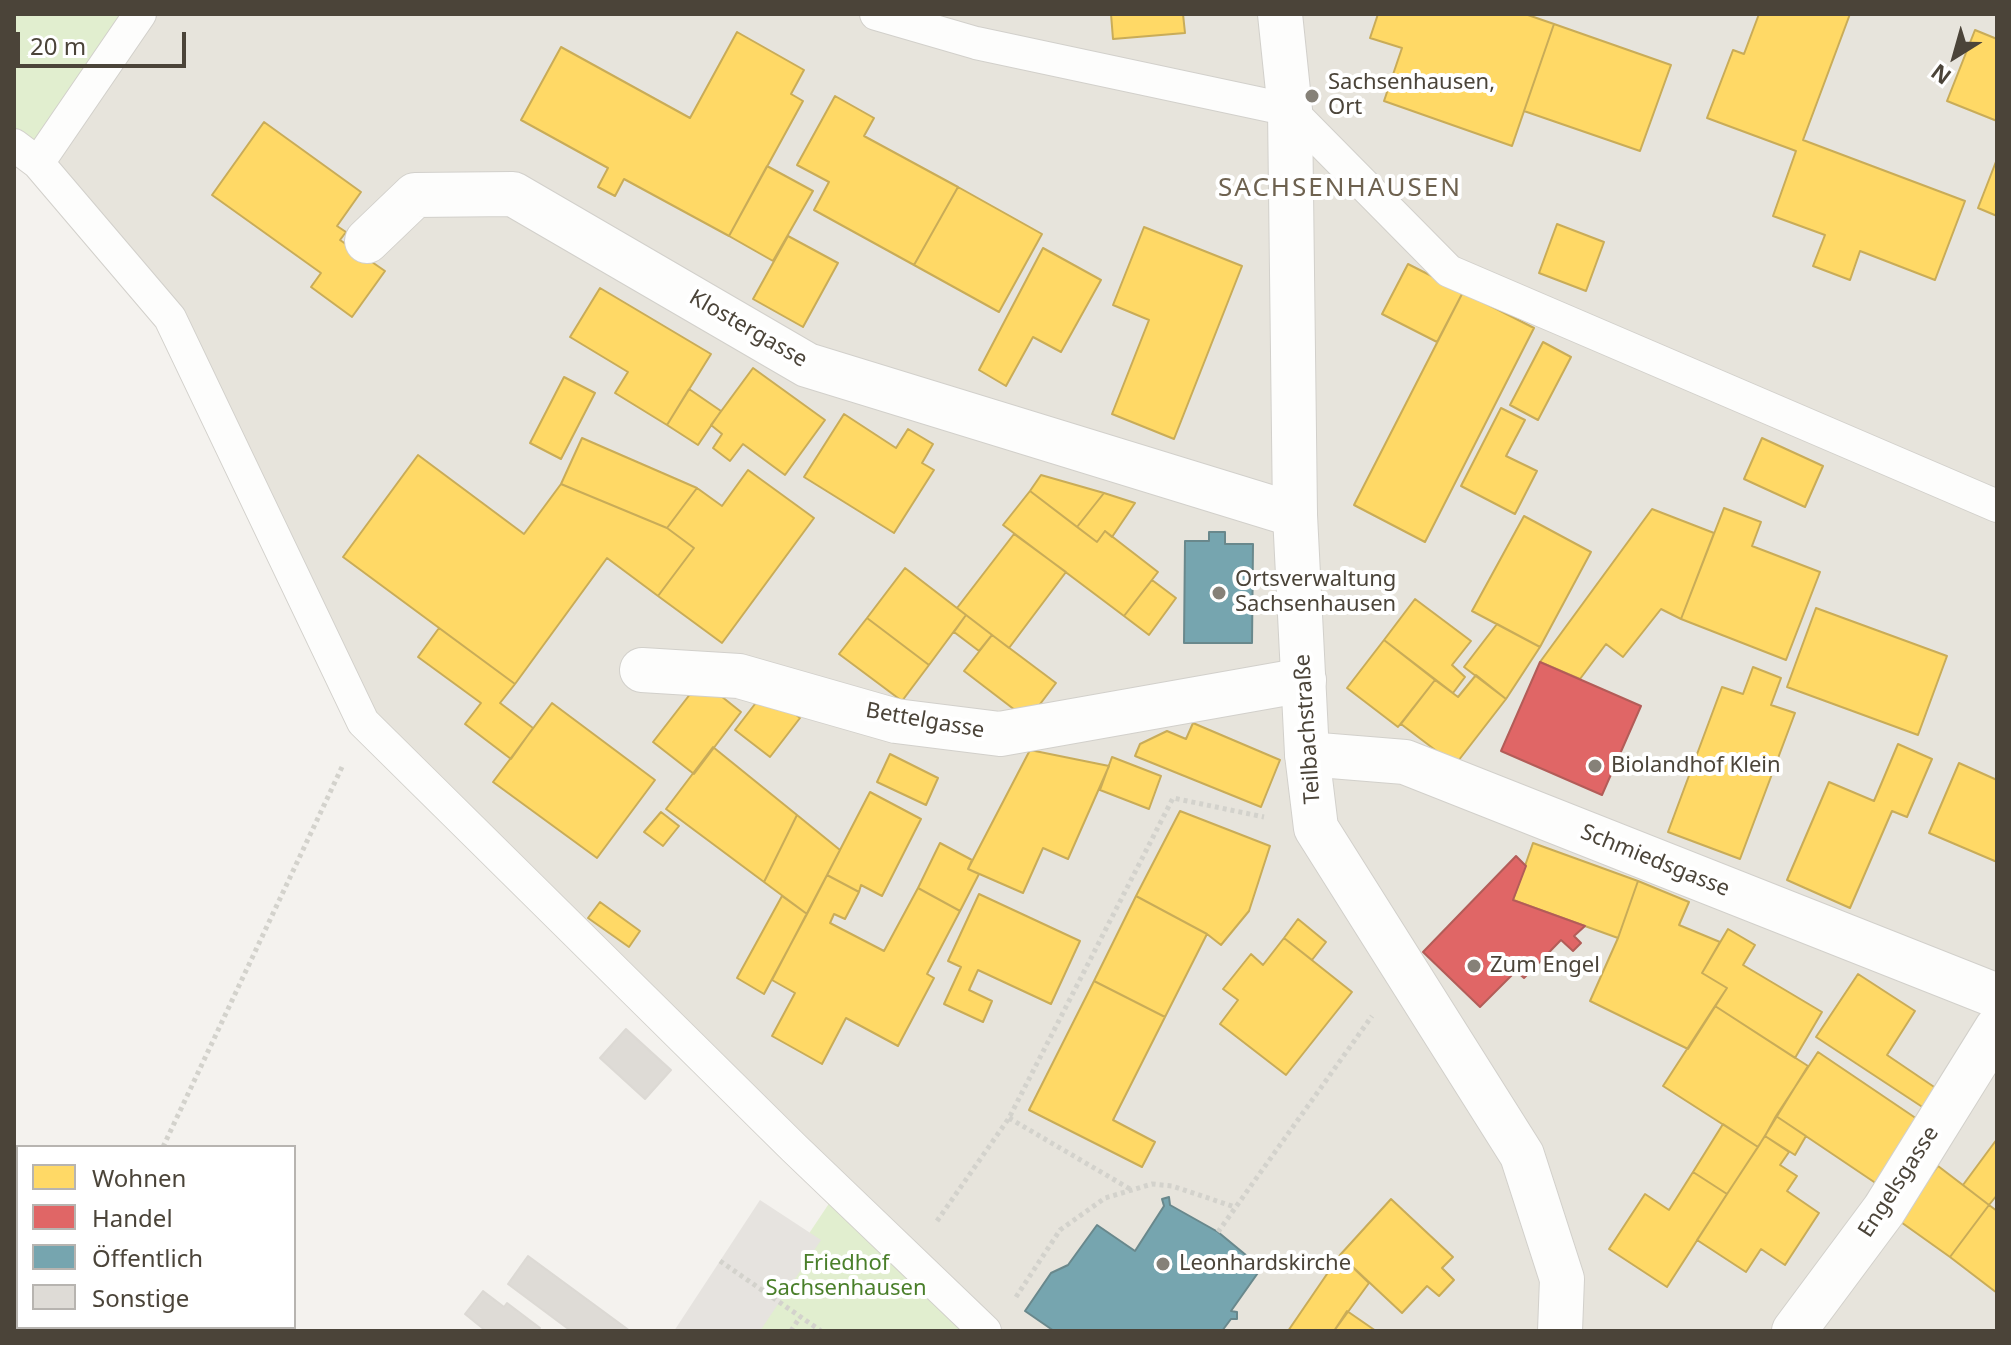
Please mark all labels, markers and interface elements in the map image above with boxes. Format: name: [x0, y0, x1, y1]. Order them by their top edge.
scale bar: [20, 16, 190, 66]
north arrow: [1915, 16, 1995, 96]
text: 20 m: [30, 29, 86, 62]
text: N: [1924, 58, 1957, 93]
place label: Sachsenhausen, Ort: [1328, 70, 1495, 122]
marker: Sachsenhausen, Ort: [1303, 87, 1321, 105]
district label: SACHSENHAUSEN: [1218, 173, 1462, 205]
street label: Klostergasse: [684, 285, 812, 373]
place label: Ortsverwaltung Sachsenhausen: [1235, 567, 1396, 618]
marker: Ortsverwaltung Sachsenhausen: [1210, 584, 1228, 602]
street label: Teilbachstraße: [1290, 653, 1326, 805]
street label: Bettelgasse: [864, 698, 986, 744]
place label: Biolandhof Klein: [1611, 753, 1781, 779]
marker: Biolandhof Klein: [1586, 757, 1604, 775]
street label: Schmiedsgasse: [1577, 819, 1733, 903]
place label: Zum Engel: [1490, 953, 1600, 979]
marker: Zum Engel: [1465, 957, 1483, 975]
street label: Engelsgasse: [1853, 1121, 1945, 1243]
legend: [16, 1145, 296, 1329]
text: Wohnen: [92, 1161, 186, 1194]
text: Handel: [92, 1201, 173, 1234]
text: Öffentlich: [92, 1241, 203, 1274]
park label: Friedhof Sachsenhausen: [765, 1251, 927, 1302]
place label: Leonhardskirche: [1179, 1251, 1351, 1277]
marker: Leonhardskirche: [1154, 1255, 1172, 1273]
text: Sonstige: [92, 1281, 189, 1314]

